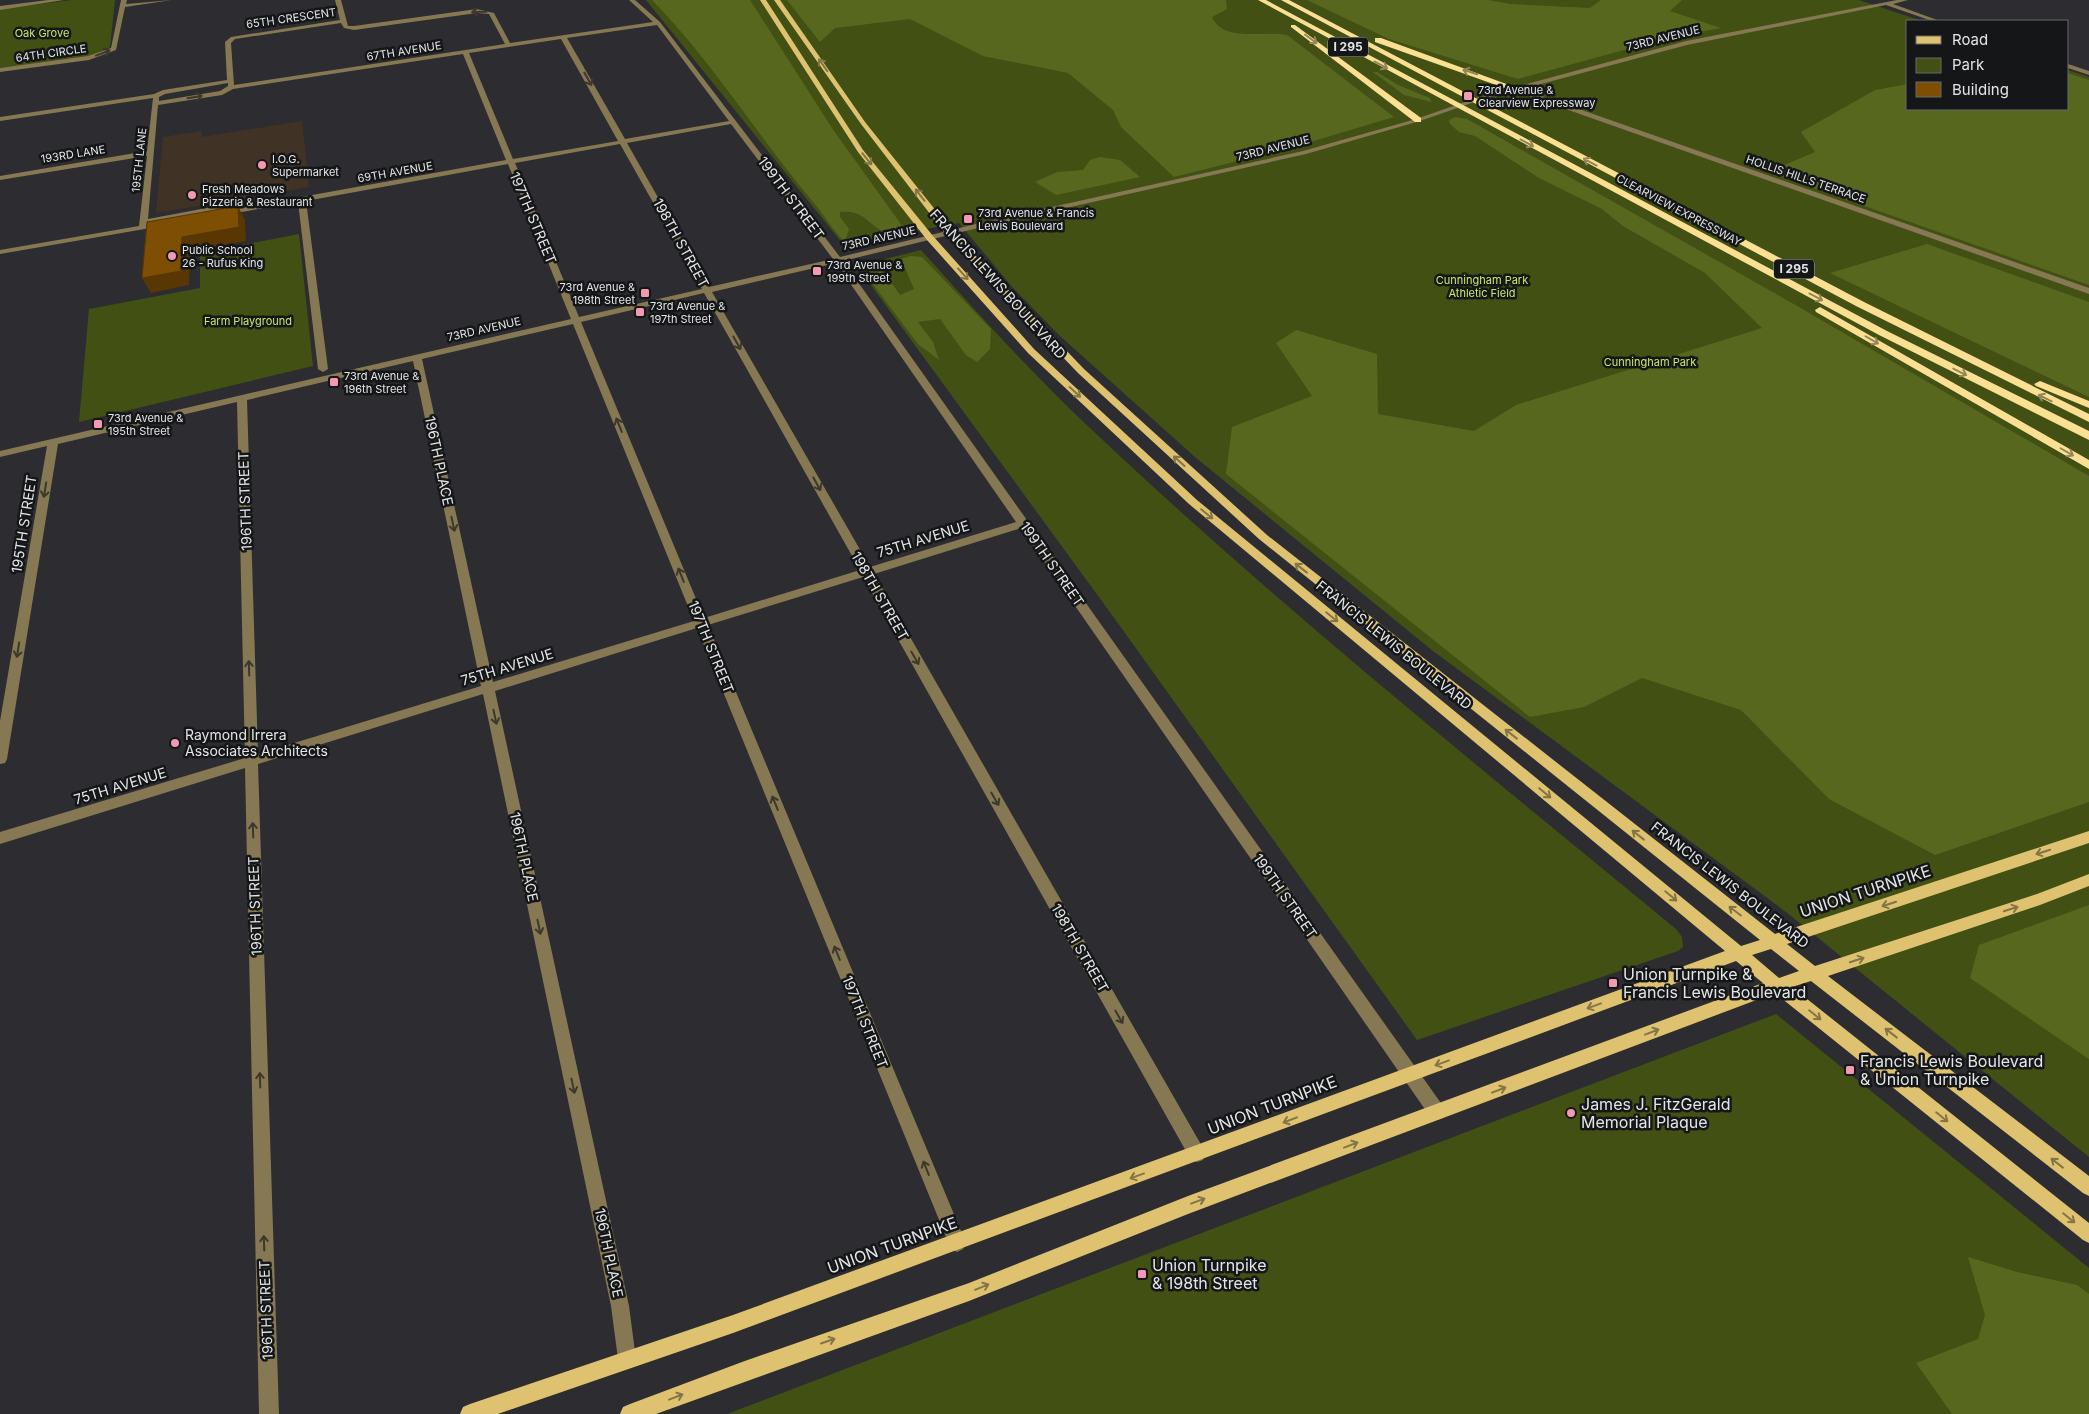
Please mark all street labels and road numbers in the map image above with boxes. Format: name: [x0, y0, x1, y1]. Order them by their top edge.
street label: 65TH CRESCENT: [245, 5, 337, 31]
street label: 73RD AVENUE: [1625, 22, 1701, 54]
street label: 67TH AVENUE: [366, 38, 442, 64]
road number: I 295: [1328, 38, 1368, 56]
street label: 64TH CIRCLE: [15, 41, 87, 65]
street label: 195TH LANE: [129, 127, 149, 193]
street label: 73RD AVENUE: [1235, 132, 1311, 164]
street label: 193RD LANE: [40, 142, 106, 166]
street label: HOLLIS HILLS TERRACE: [1744, 152, 1868, 206]
street label: 199TH STREET: [755, 153, 828, 242]
street label: 69TH AVENUE: [356, 158, 434, 186]
street label: 197TH STREET: [506, 169, 560, 266]
street label: CLEARVIEW EXPRESSWAY: [1614, 171, 1744, 249]
street label: 198TH STREET: [650, 195, 713, 290]
street label: FRANCIS LEWIS BOULEVARD: [927, 205, 1070, 362]
street label: 73RD AVENUE: [841, 223, 917, 253]
road number: I 295: [1774, 260, 1814, 278]
street label: 73RD AVENUE: [446, 314, 522, 344]
street label: 196TH PLACE: [422, 415, 457, 507]
street label: 196TH STREET: [234, 451, 255, 551]
street label: 195TH STREET: [7, 474, 40, 574]
street label: 75TH AVENUE: [875, 516, 971, 561]
street label: 199TH STREET: [1017, 518, 1088, 609]
street label: 198TH STREET: [848, 548, 913, 643]
street label: FRANCIS LEWIS BOULEVARD: [1313, 577, 1476, 713]
street label: 197TH STREET: [685, 598, 738, 696]
street label: 75TH AVENUE: [459, 644, 555, 689]
street label: 75TH AVENUE: [72, 763, 168, 808]
street label: 196TH PLACE: [507, 811, 542, 903]
street label: FRANCIS LEWIS BOULEVARD: [1648, 818, 1812, 951]
street label: 199TH STREET: [1250, 850, 1321, 941]
street label: 196TH STREET: [244, 856, 265, 956]
street label: UNION TURNPIKE: [1797, 860, 1933, 922]
street label: 198TH STREET: [1048, 900, 1113, 995]
street label: 197TH STREET: [839, 973, 892, 1071]
street label: UNION TURNPIKE: [1205, 1071, 1339, 1139]
street label: 196TH PLACE: [592, 1207, 627, 1299]
street label: UNION TURNPIKE: [824, 1212, 960, 1278]
street label: 196TH STREET: [255, 1260, 276, 1360]

